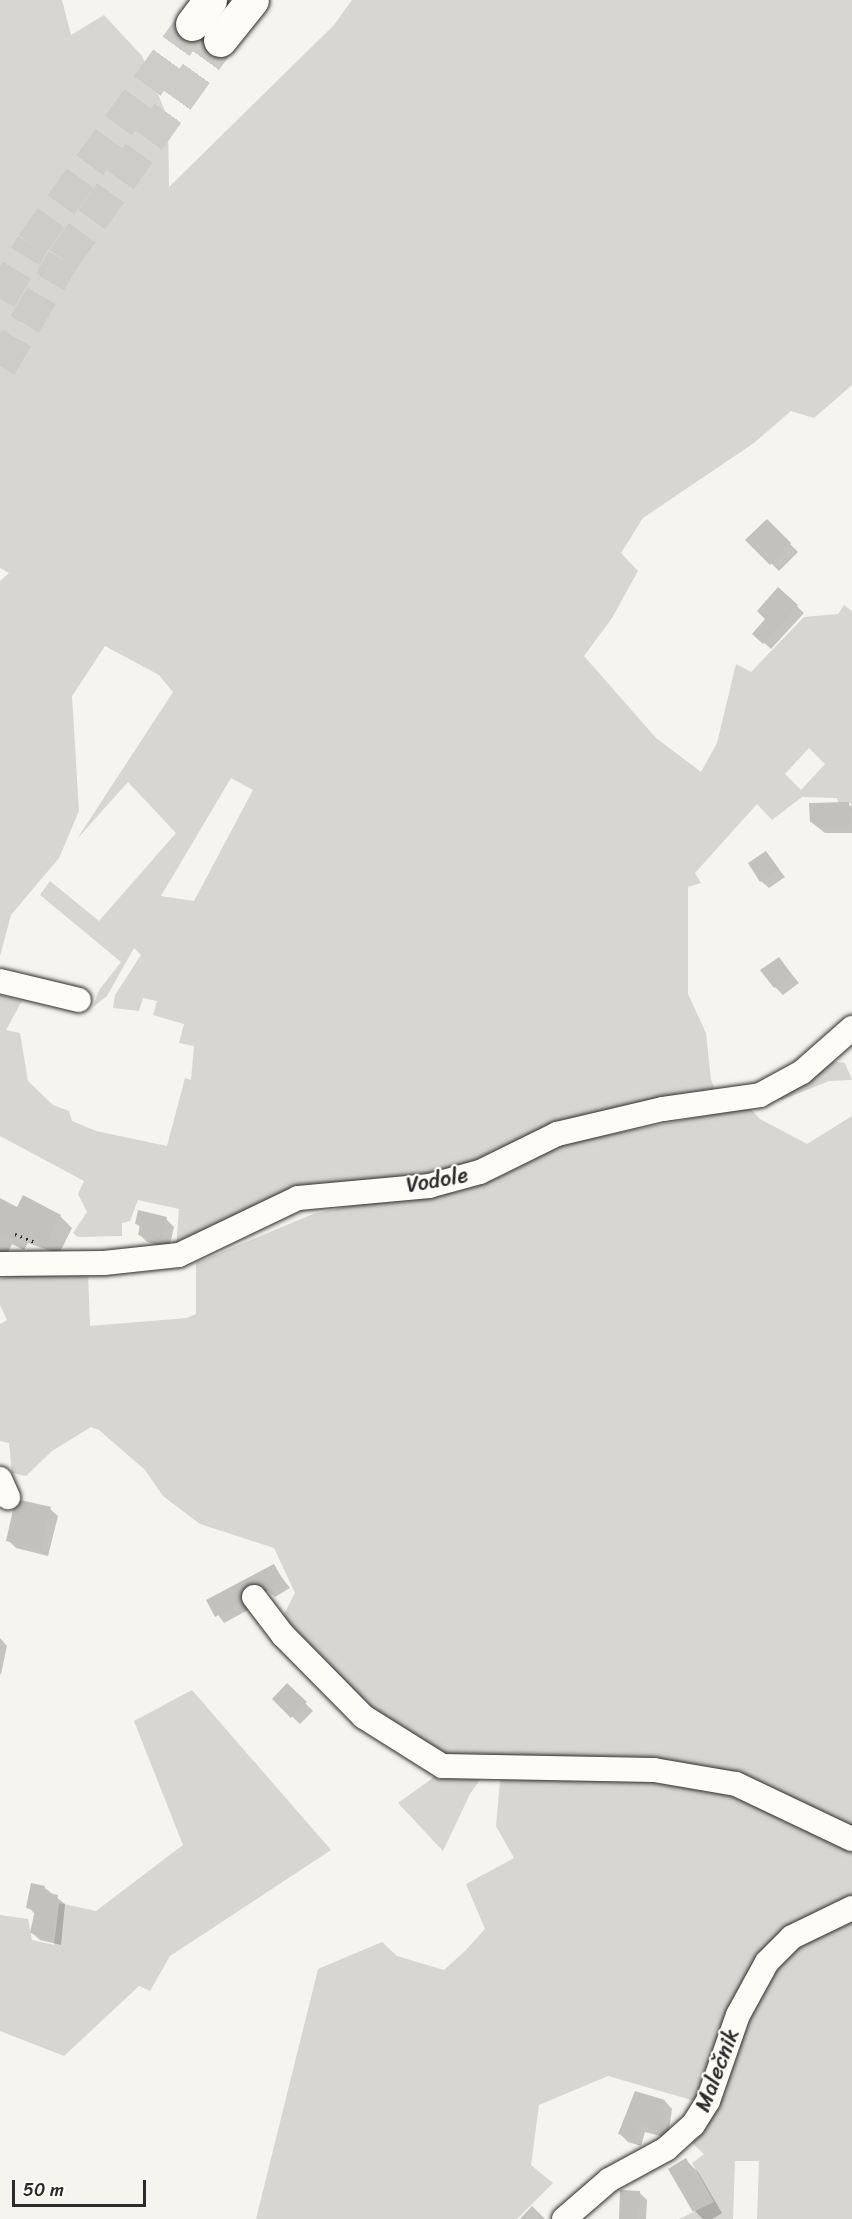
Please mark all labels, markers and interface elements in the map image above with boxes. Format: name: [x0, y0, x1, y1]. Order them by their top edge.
street label: Vodole: [404, 1162, 470, 1198]
street label: Malečnik: [689, 2025, 745, 2115]
scale bar: [15, 2168, 148, 2206]
text: 50 m: [23, 2174, 64, 2206]

